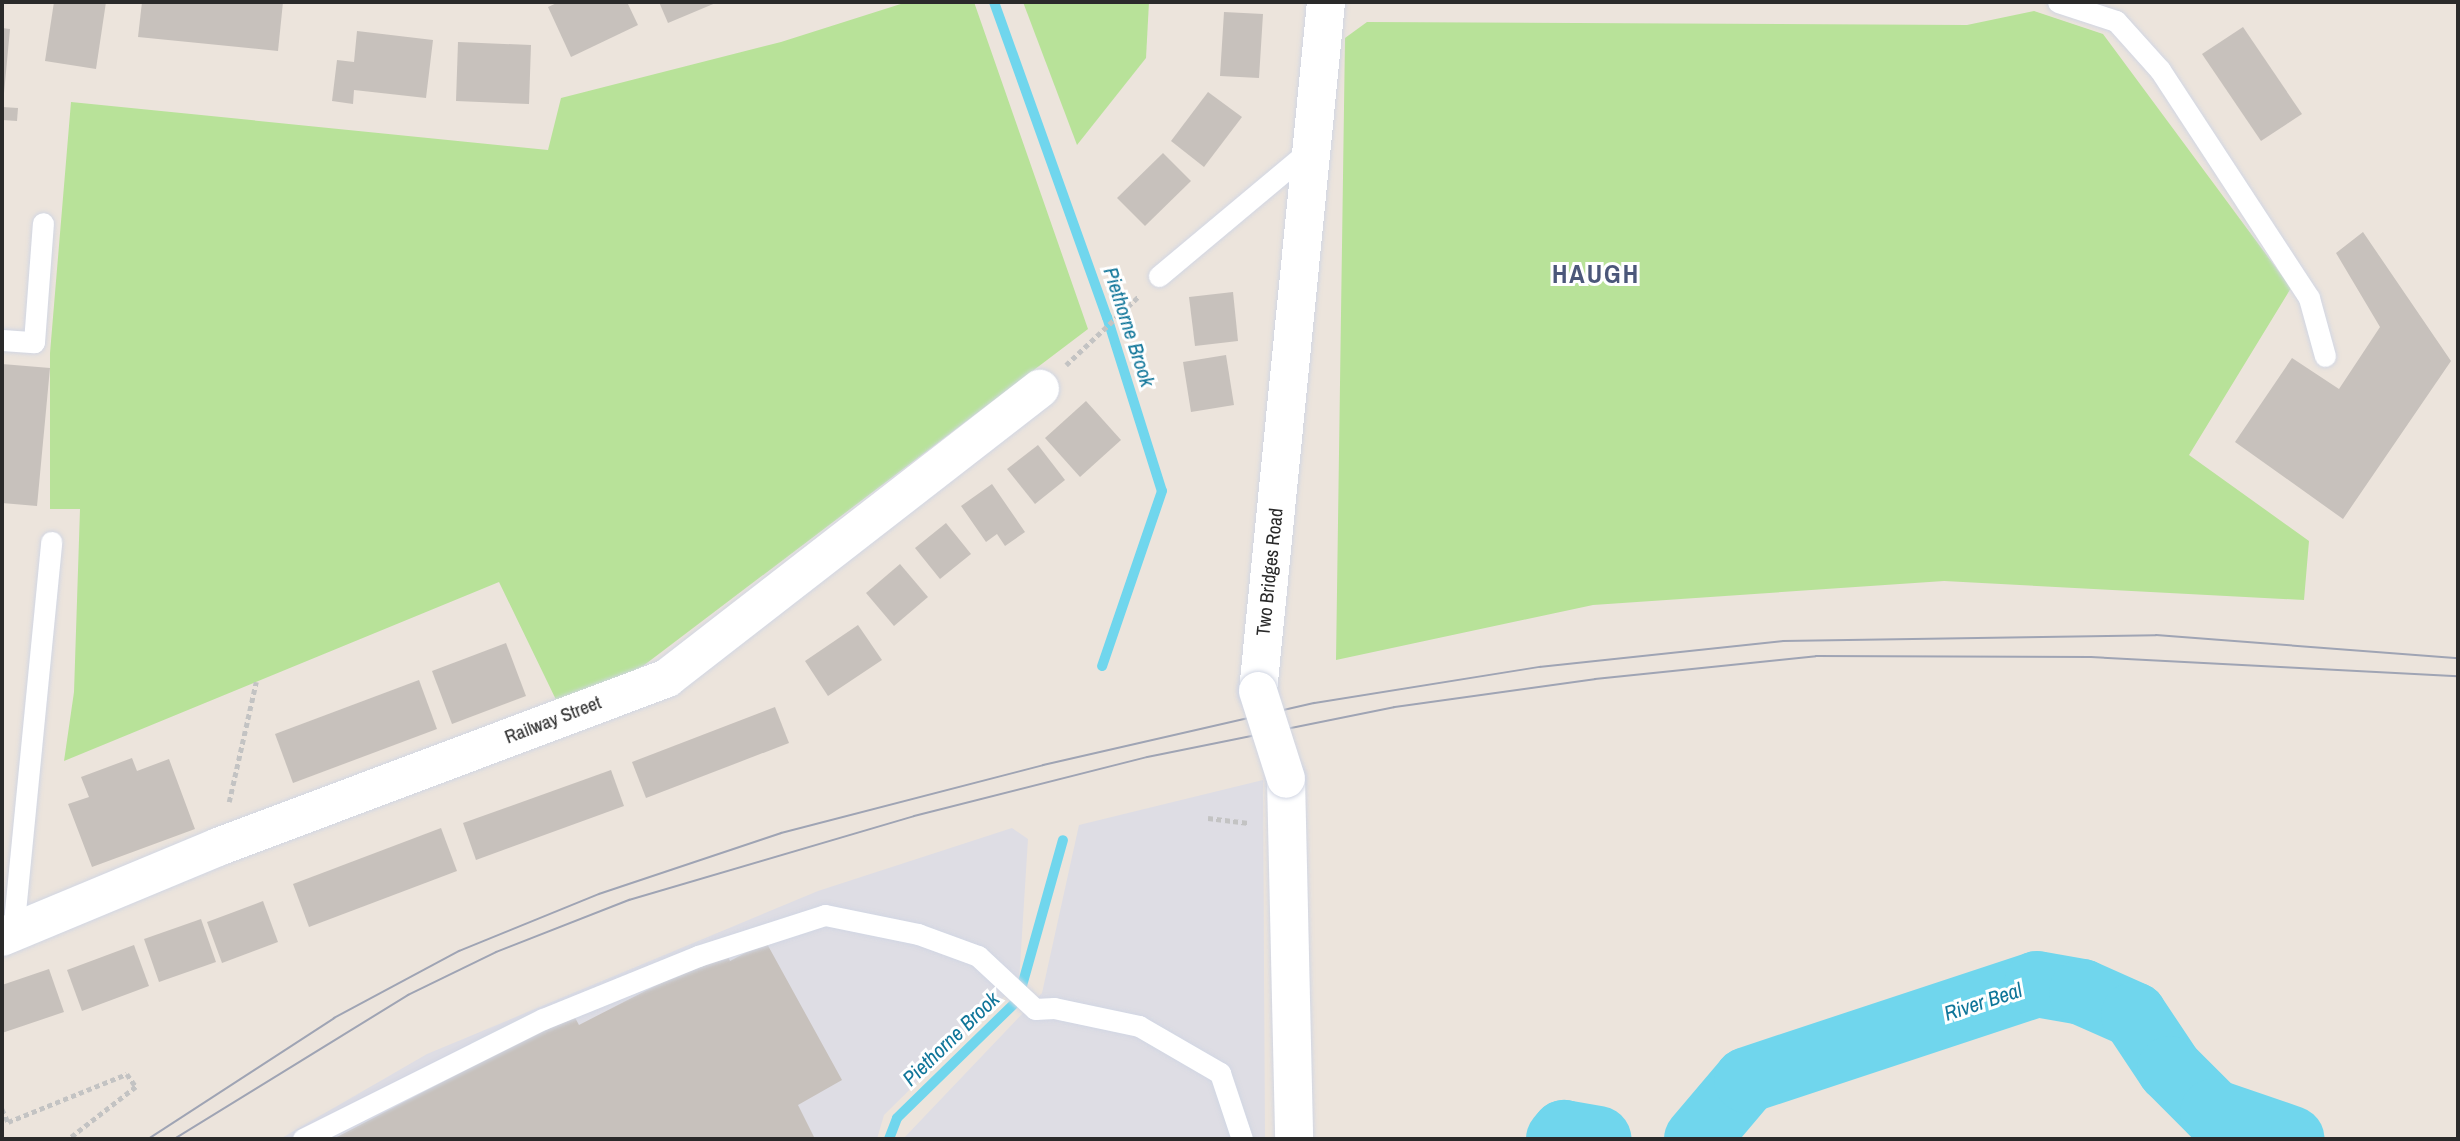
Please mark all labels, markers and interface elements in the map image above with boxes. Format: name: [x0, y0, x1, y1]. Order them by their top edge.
district label: HAUGH: [1553, 258, 1639, 290]
water label: Piethorne Brook: [1098, 264, 1160, 390]
street label: Two Bridges Road: [1252, 507, 1288, 637]
street label: Railway Street: [502, 691, 604, 749]
water label: River Beal: [1941, 978, 2025, 1026]
water label: Piethorne Brook: [897, 987, 1005, 1091]

